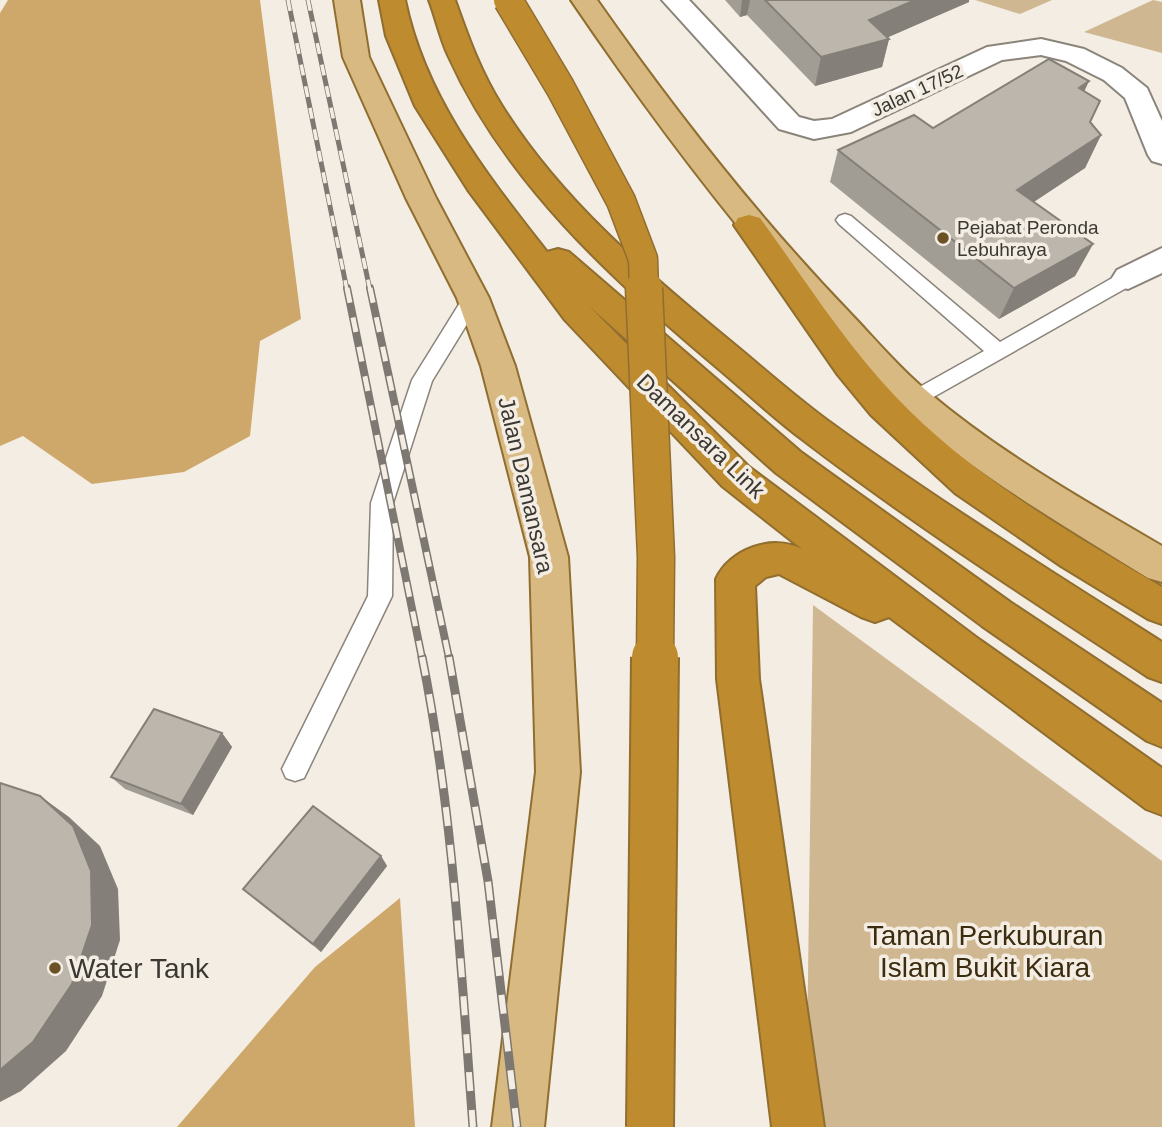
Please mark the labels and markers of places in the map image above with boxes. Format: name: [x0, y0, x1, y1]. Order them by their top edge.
place label: Pejabat Peronda Lebuhraya: [957, 217, 1099, 260]
marker: Pejabat Peronda Lebuhraya: [935, 230, 951, 246]
place label: Water Tank: [69, 953, 210, 984]
marker: Water Tank: [47, 960, 63, 976]

